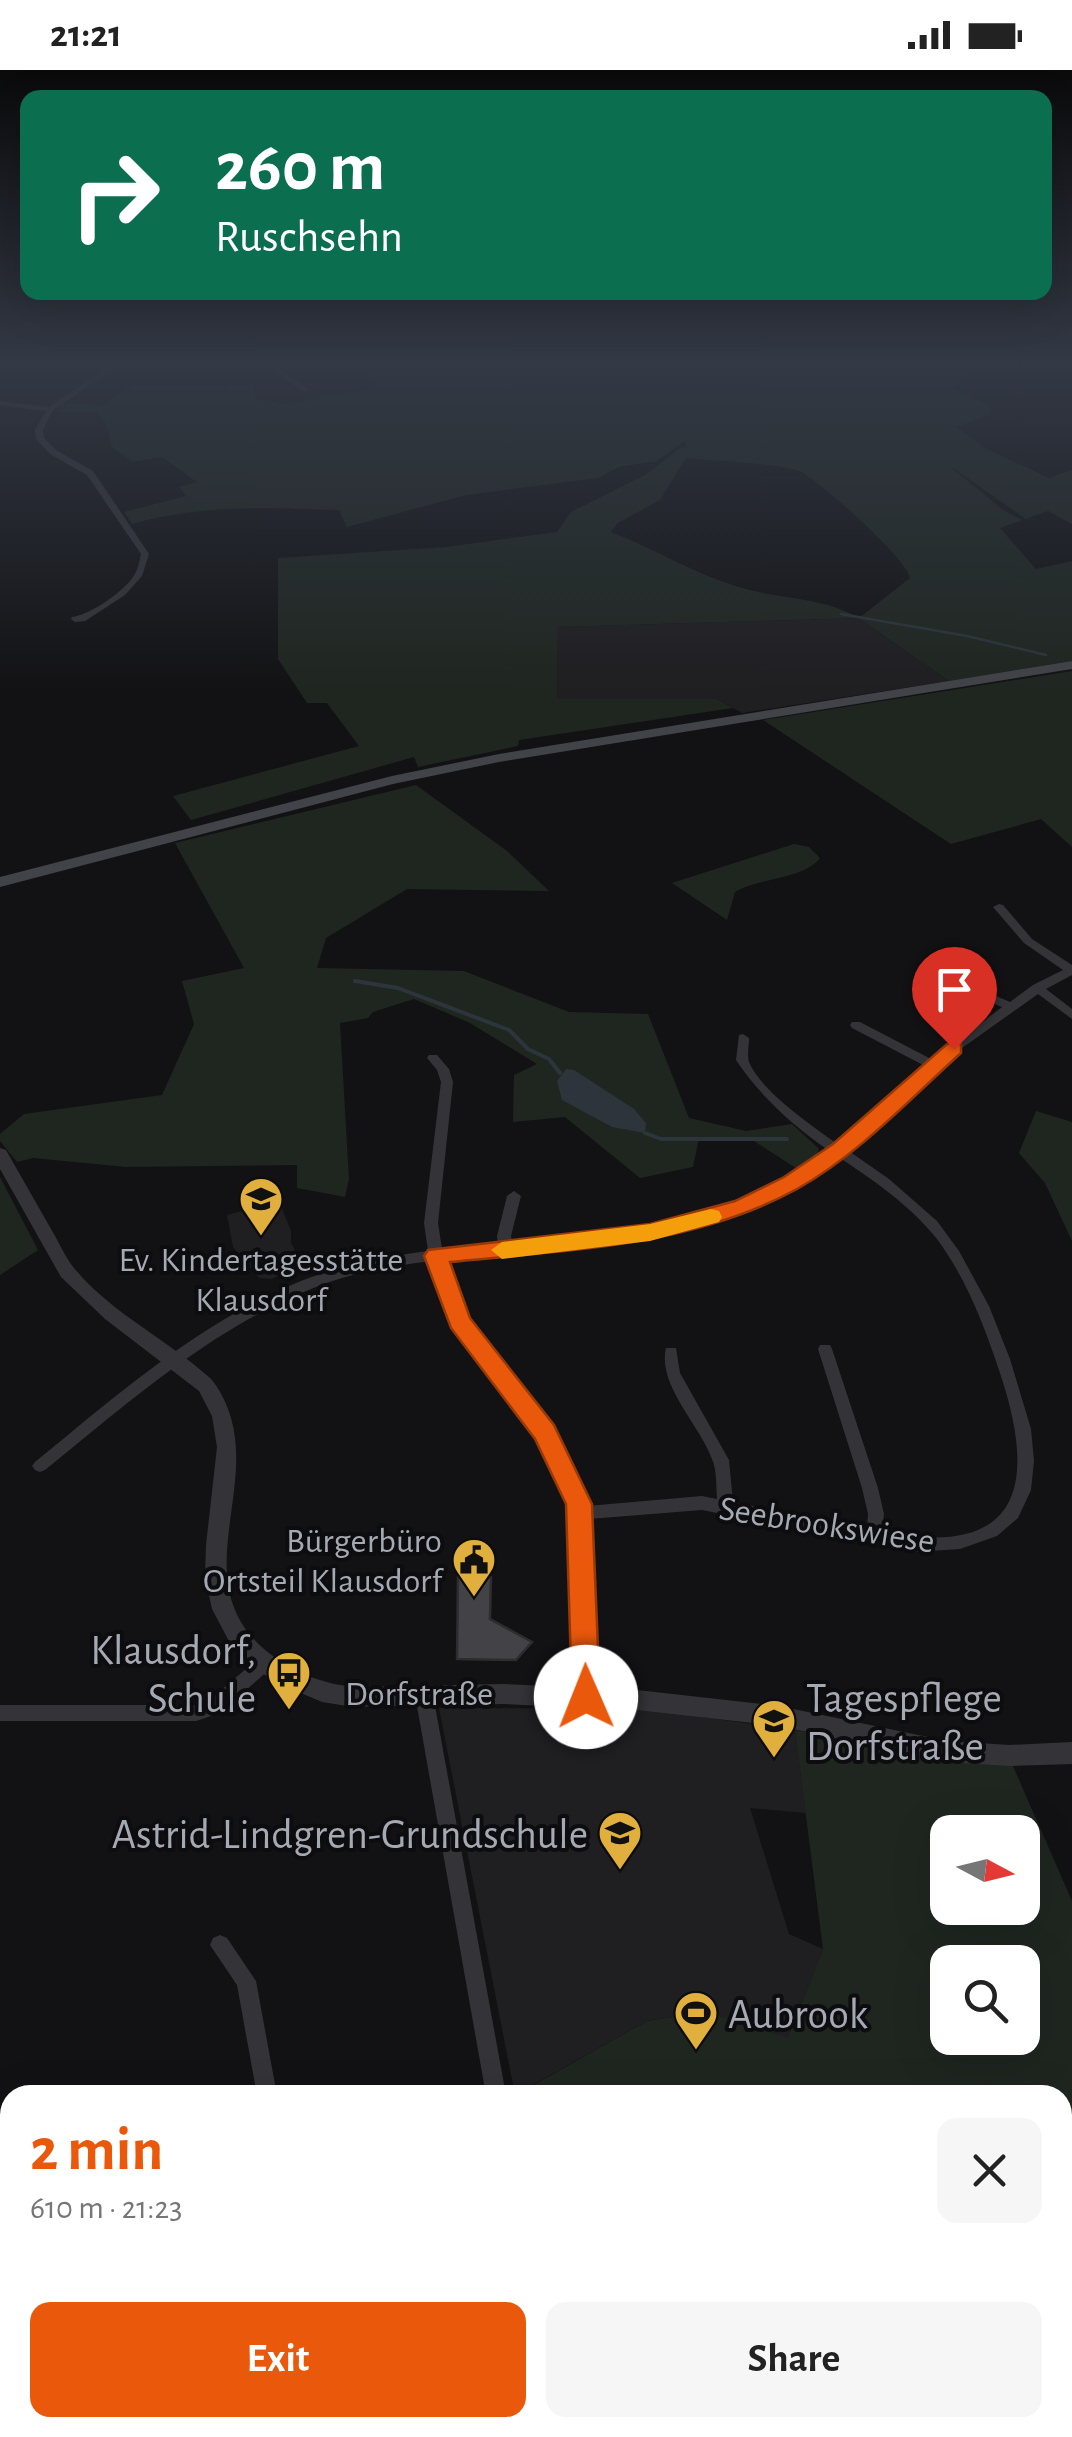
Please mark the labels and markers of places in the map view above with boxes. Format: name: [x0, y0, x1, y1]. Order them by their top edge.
pin: [912, 947, 997, 1050]
school or university icon: Ev. Kindertagesstätte Klausdorf: [238, 1176, 284, 1237]
place label: Ev. Kindertagesstätte Klausdorf: [119, 1243, 403, 1318]
place label: Bürgerbüro Ortsteil Klausdorf: [203, 1524, 444, 1599]
public building icon: Bürgerbüro Ortsteil Klausdorf: [451, 1537, 497, 1598]
place label: Klausdorf, Schule: [90, 1630, 256, 1720]
bus stop icon: Klausdorf, Schule: [266, 1650, 312, 1711]
place label: Tagespflege Dorfstraße: [806, 1678, 1002, 1768]
school or university icon: Tagespflege Dorfstraße: [751, 1698, 797, 1759]
school or university icon: Astrid-Lindgren-Grundschule: [597, 1810, 643, 1871]
place label: Astrid-Lindgren-Grundschule: [112, 1814, 588, 1856]
sports icon: Aubrook: [673, 1990, 719, 2051]
place label: Aubrook: [728, 1994, 868, 2036]

